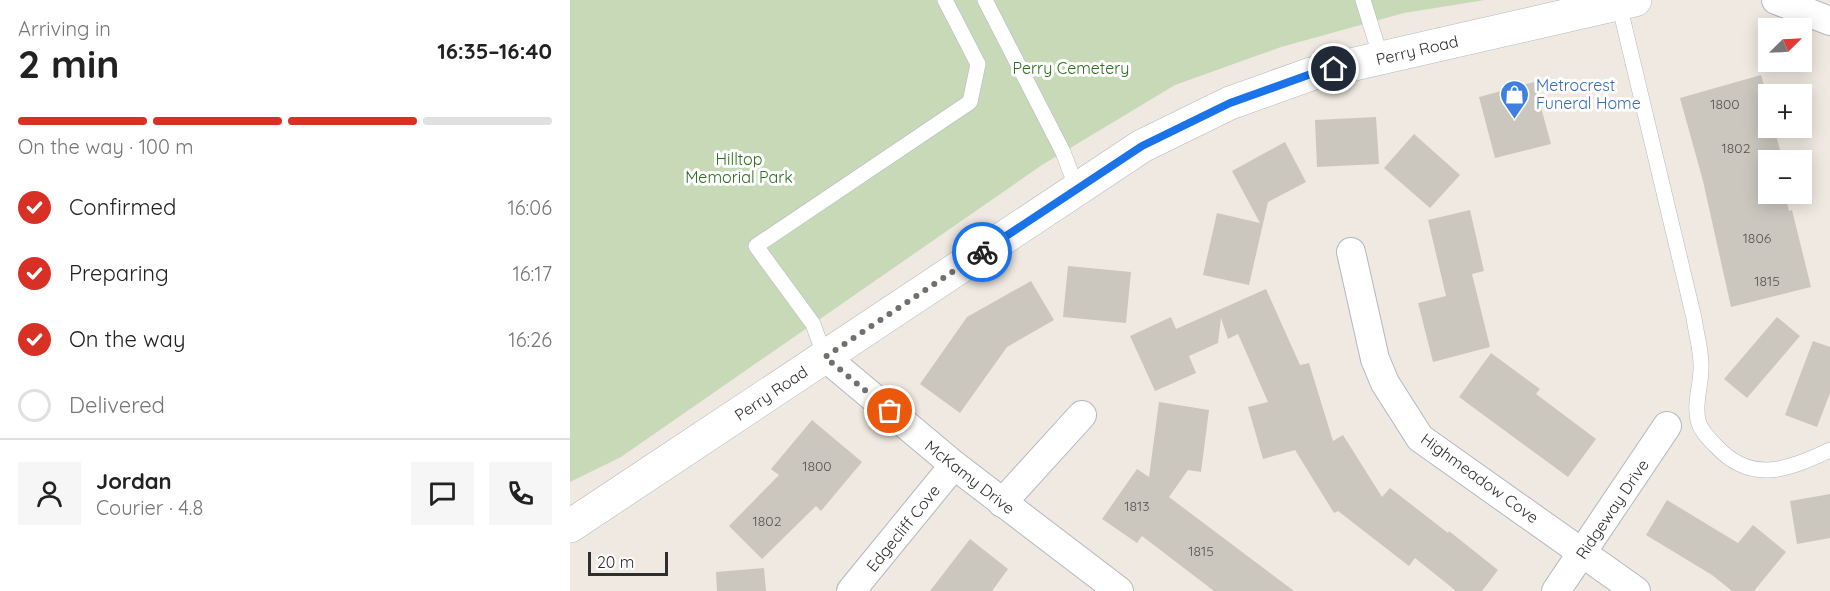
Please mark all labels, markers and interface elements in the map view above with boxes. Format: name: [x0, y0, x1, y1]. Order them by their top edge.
text: Arriving in: [18, 16, 111, 41]
north arrow: [1758, 18, 1812, 72]
map controls: [1758, 18, 1812, 204]
street label: Perry Road: [1374, 31, 1460, 69]
text: 16:35–16:40: [437, 37, 552, 65]
text: 2 min: [18, 39, 120, 88]
pin: [1308, 43, 1359, 94]
icon: home: [1317, 52, 1350, 85]
park label: Perry Cemetery: [1013, 58, 1129, 78]
place label: Metrocrest Funeral Home: [1536, 75, 1641, 113]
shop icon: Metrocrest Funeral Home: [1499, 78, 1531, 120]
button: +: [1758, 84, 1812, 138]
house number: 1800: [1710, 95, 1740, 113]
text: On the way · 100 m: [18, 134, 194, 159]
house number: 1802: [1722, 139, 1751, 157]
park label: Hilltop Memorial Park: [685, 149, 793, 187]
button: −: [1758, 150, 1812, 204]
icon: check: [18, 191, 51, 224]
text: Confirmed: [69, 193, 176, 221]
text: 16:06: [507, 195, 552, 220]
courier: [952, 222, 1012, 282]
house number: 1806: [1743, 229, 1772, 247]
icon: bike: [966, 236, 999, 269]
icon: check: [18, 257, 51, 290]
text: Preparing: [69, 259, 169, 287]
text: 16:17: [512, 261, 552, 286]
house number: 1815: [1754, 272, 1780, 290]
icon: check: [18, 323, 51, 356]
text: On the way: [69, 325, 185, 353]
text: 16:26: [508, 327, 552, 352]
street label: Perry Road: [731, 361, 811, 425]
pin: [864, 385, 915, 436]
text: Delivered: [69, 391, 165, 419]
icon: bag: [873, 394, 906, 427]
street label: Highmeadow Cove: [1417, 429, 1543, 527]
street label: McKamy Drive: [921, 436, 1019, 518]
street label: Ridgeway Drive: [1571, 455, 1653, 563]
house number: 1800: [802, 457, 832, 475]
button: person: [18, 462, 81, 525]
button: chat: [411, 462, 474, 525]
button: phone: [489, 462, 552, 525]
text: Jordan: [96, 467, 172, 495]
street label: Edgecliff Cove: [862, 480, 944, 576]
text: Courier · 4.8: [96, 495, 203, 520]
house number: 1813: [1124, 497, 1150, 515]
house number: 1802: [753, 512, 782, 530]
house number: 1815: [1188, 542, 1214, 560]
scale bar: [588, 549, 668, 576]
text: 20 m: [597, 552, 634, 572]

